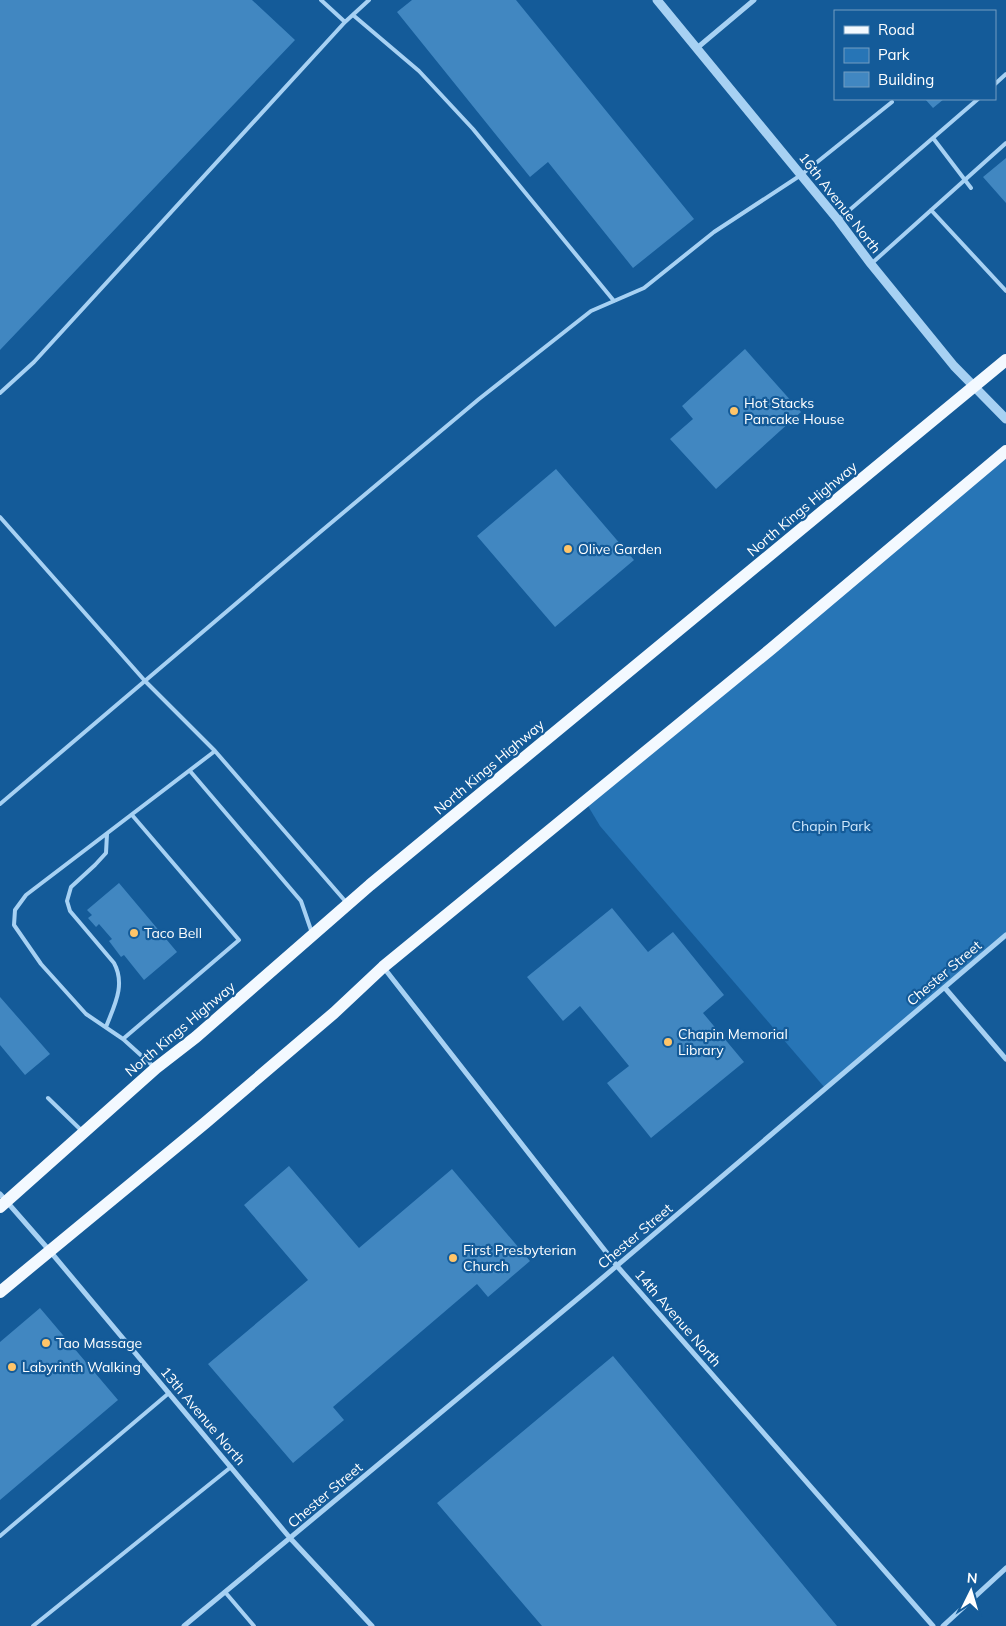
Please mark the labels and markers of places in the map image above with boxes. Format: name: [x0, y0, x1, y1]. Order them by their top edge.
place label: Hot Stacks Pancake House: [744, 394, 844, 428]
marker: Hot Stacks Pancake House: [728, 405, 740, 417]
place label: Olive Garden: [578, 540, 662, 558]
marker: Olive Garden: [562, 543, 574, 555]
place label: Taco Bell: [144, 924, 202, 942]
marker: Taco Bell: [128, 927, 140, 939]
place label: Chapin Memorial Library: [678, 1025, 788, 1059]
marker: Chapin Memorial Library: [662, 1036, 674, 1048]
place label: First Presbyterian Church: [463, 1241, 576, 1275]
marker: First Presbyterian Church: [447, 1252, 459, 1264]
place label: Tao Massage: [56, 1334, 142, 1352]
marker: Tao Massage: [40, 1337, 52, 1349]
place label: Labyrinth Walking: [22, 1358, 141, 1376]
marker: Labyrinth Walking: [6, 1361, 18, 1373]

